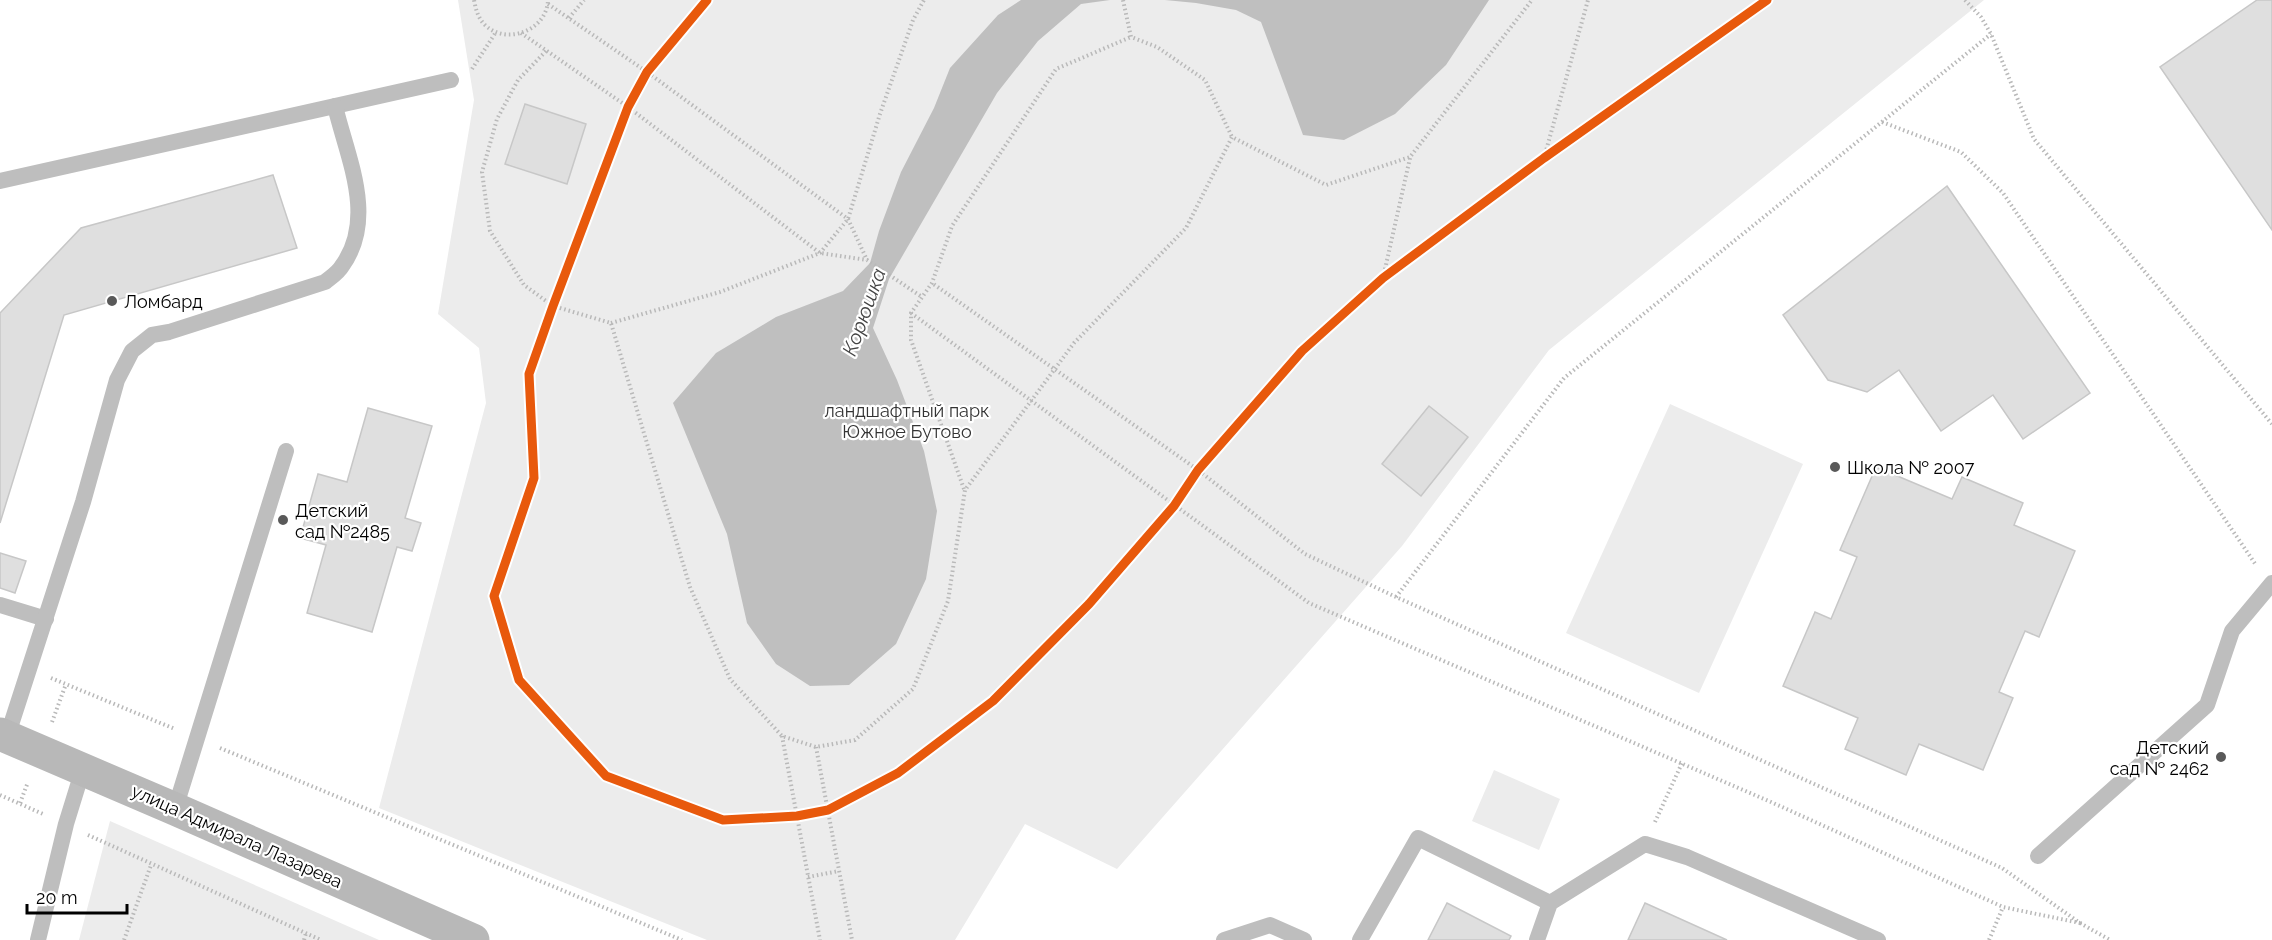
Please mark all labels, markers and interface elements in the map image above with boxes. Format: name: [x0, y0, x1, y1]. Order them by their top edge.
water label: Корюшка: [837, 265, 891, 359]
place label: Ломбард: [124, 291, 203, 312]
marker: Ломбард: [105, 294, 119, 308]
park label: ландшафтный парк Южное Бутово: [825, 400, 989, 442]
place label: Школа № 2007: [1847, 457, 1975, 478]
marker: Школа № 2007: [1828, 460, 1842, 474]
place label: Детский сад №2485: [295, 500, 390, 542]
marker: Детский сад №2485: [276, 513, 290, 527]
place label: Детский сад № 2462: [2110, 737, 2209, 779]
marker: Детский сад № 2462: [2214, 750, 2228, 764]
street label: улица Адмирала Лазарева: [128, 780, 346, 892]
scale bar: [27, 877, 128, 915]
text: 20 m: [36, 887, 78, 908]

